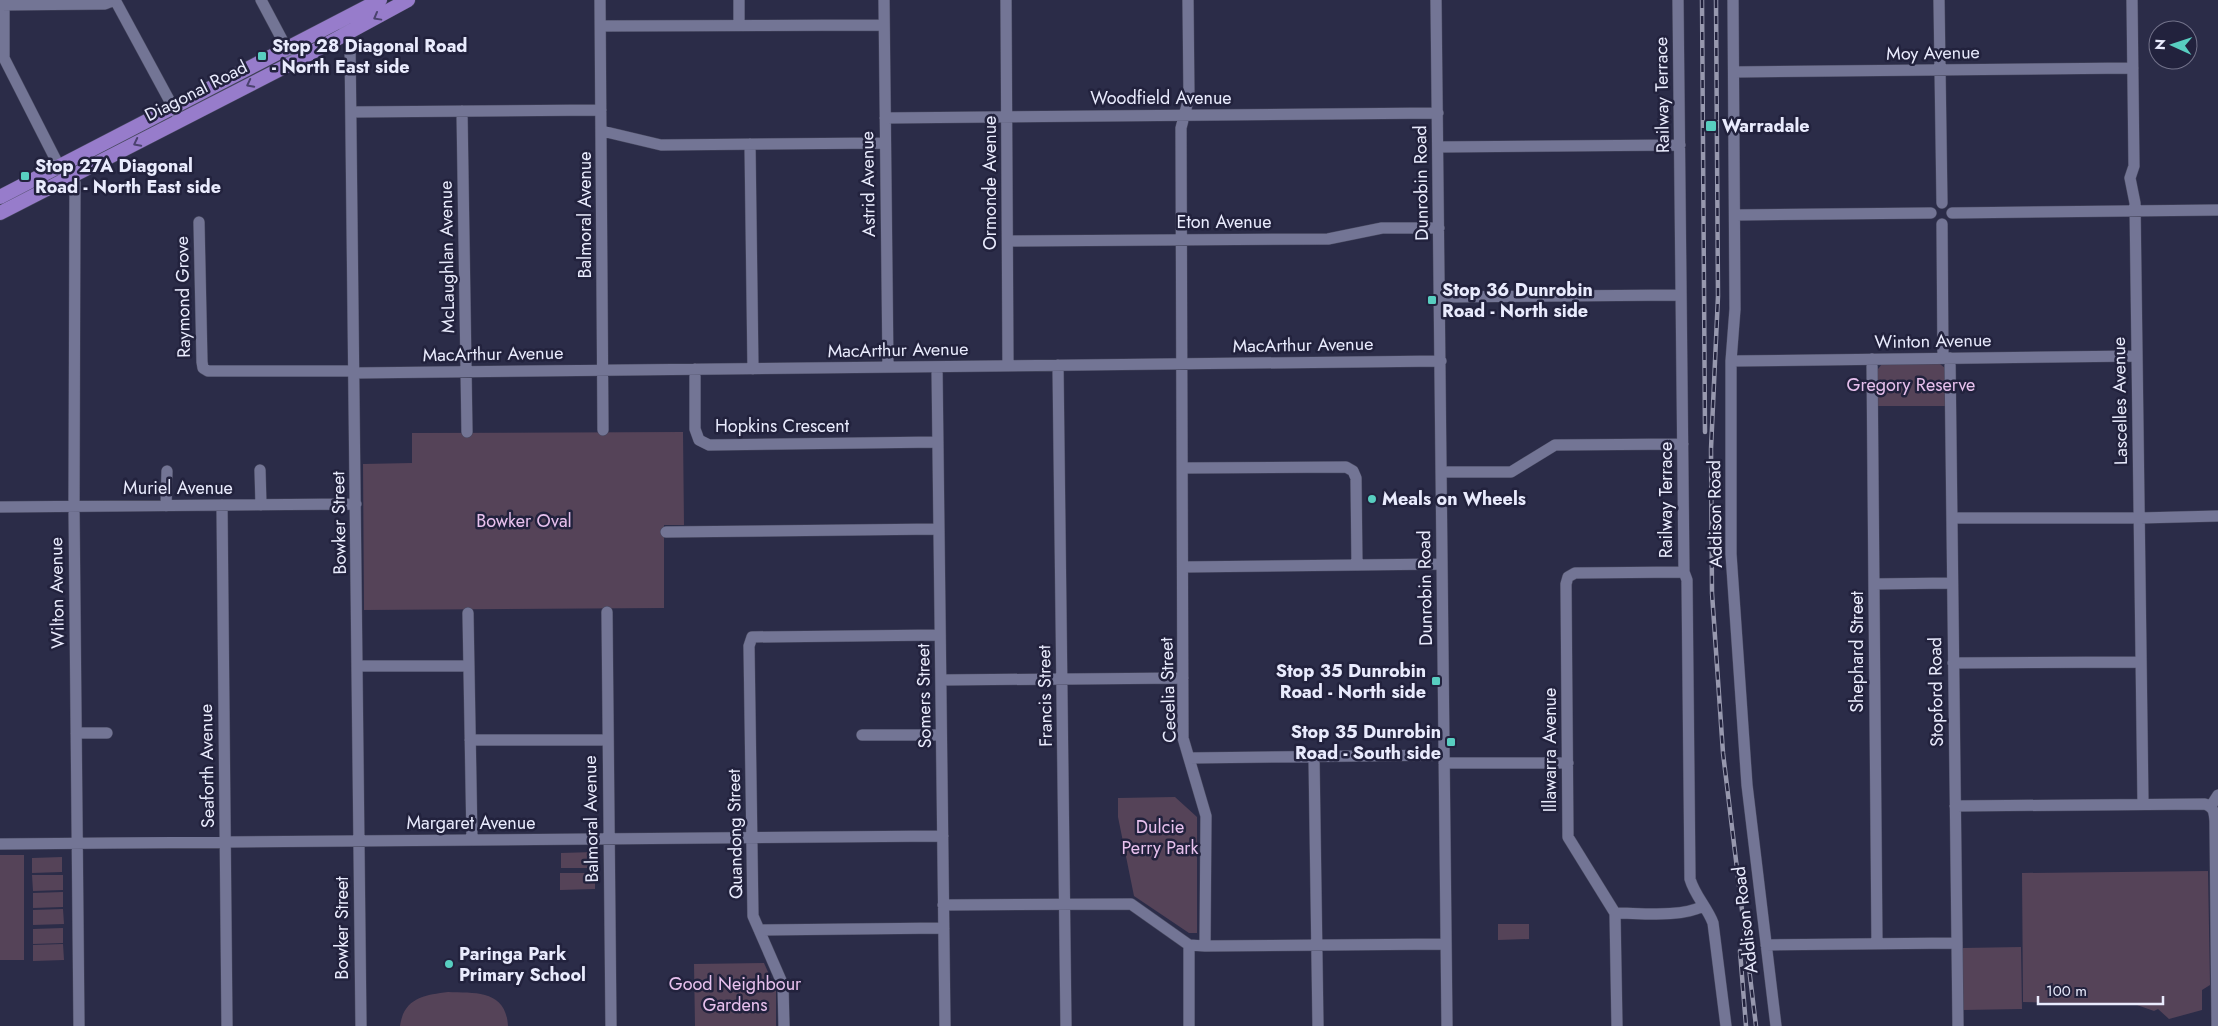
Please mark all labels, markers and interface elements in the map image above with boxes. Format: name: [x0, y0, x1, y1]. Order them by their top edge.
one-way arrow: [373, 11, 382, 21]
north arrow: [2148, 20, 2198, 70]
place label: Stop 28 Diagonal Road - North East side: [272, 33, 467, 80]
street label: Railway Terrace: [1648, 37, 1676, 153]
text: N: [2150, 38, 2170, 50]
street label: Moy Avenue: [1886, 39, 1980, 67]
marker: Stop 28 Diagonal Road - North East side: [256, 50, 268, 62]
street label: Diagonal Road: [140, 54, 252, 128]
one-way arrow: [246, 78, 255, 88]
street label: Woodfield Avenue: [1090, 85, 1232, 111]
place label: Warradale: [1722, 113, 1810, 139]
street label: Ormonde Avenue: [977, 116, 1003, 250]
marker: Warradale: [1704, 119, 1718, 133]
street label: Dunrobin Road: [1407, 125, 1435, 241]
street label: Astrid Avenue: [854, 131, 882, 237]
one-way arrow: [133, 137, 142, 147]
street label: Balmoral Avenue: [572, 151, 598, 279]
place label: Stop 27A Diagonal Road - North East side: [35, 153, 221, 200]
marker: Stop 27A Diagonal Road - North East side: [19, 170, 31, 182]
street label: McLaughlan Avenue: [433, 180, 461, 334]
street label: Eton Avenue: [1177, 209, 1271, 235]
street label: Raymond Grove: [169, 236, 197, 358]
place label: Stop 36 Dunrobin Road - North side: [1442, 277, 1593, 324]
marker: Stop 36 Dunrobin Road - North side: [1426, 294, 1438, 306]
street label: Winton Avenue: [1874, 327, 1992, 355]
street label: MacArthur Avenue: [1232, 331, 1374, 359]
street label: MacArthur Avenue: [827, 336, 969, 364]
street label: Lascelles Avenue: [2106, 337, 2134, 465]
street label: MacArthur Avenue: [422, 340, 564, 368]
park label: Gregory Reserve: [1847, 372, 1975, 398]
street label: Hopkins Crescent: [715, 413, 850, 439]
street label: Railway Terrace: [1653, 442, 1679, 558]
street label: Addison Road: [1701, 460, 1729, 568]
street label: Bowker Street: [325, 470, 353, 575]
street label: Muriel Avenue: [123, 475, 233, 501]
place label: Meals on Wheels: [1382, 486, 1526, 512]
marker: Meals on Wheels: [1366, 493, 1378, 505]
park label: Bowker Oval: [476, 508, 572, 534]
street label: Dunrobin Road: [1411, 530, 1439, 646]
street label: Wilton Avenue: [43, 537, 71, 649]
street label: Shephard Street: [1844, 590, 1870, 713]
street label: Cecelia Street: [1153, 636, 1183, 743]
street label: Stopford Road: [1922, 637, 1950, 747]
street label: Somers Street: [910, 643, 938, 749]
street label: Francis Street: [1031, 644, 1059, 747]
place label: Stop 35 Dunrobin Road - North side: [1276, 658, 1426, 705]
marker: Stop 35 Dunrobin Road - North side: [1430, 675, 1442, 687]
street label: Illawarra Avenue: [1537, 688, 1563, 812]
street label: Seaforth Avenue: [193, 704, 221, 828]
place label: Stop 35 Dunrobin Road - South side: [1291, 719, 1441, 766]
marker: Stop 35 Dunrobin Road - South side: [1445, 736, 1457, 748]
street label: Balmoral Avenue: [577, 755, 605, 883]
street label: Quandong Street: [721, 768, 749, 899]
street label: Margaret Avenue: [406, 810, 536, 836]
park label: Dulcie Perry Park: [1122, 814, 1199, 861]
street label: Addison Road: [1726, 865, 1764, 975]
street label: Bowker Street: [329, 876, 355, 980]
place label: Paringa Park Primary School: [459, 941, 586, 988]
marker: Paringa Park Primary School: [443, 958, 455, 970]
park label: Good Neighbour Gardens: [669, 971, 802, 1018]
scale bar: [2038, 974, 2163, 1006]
text: 100 m: [2046, 980, 2087, 1002]

